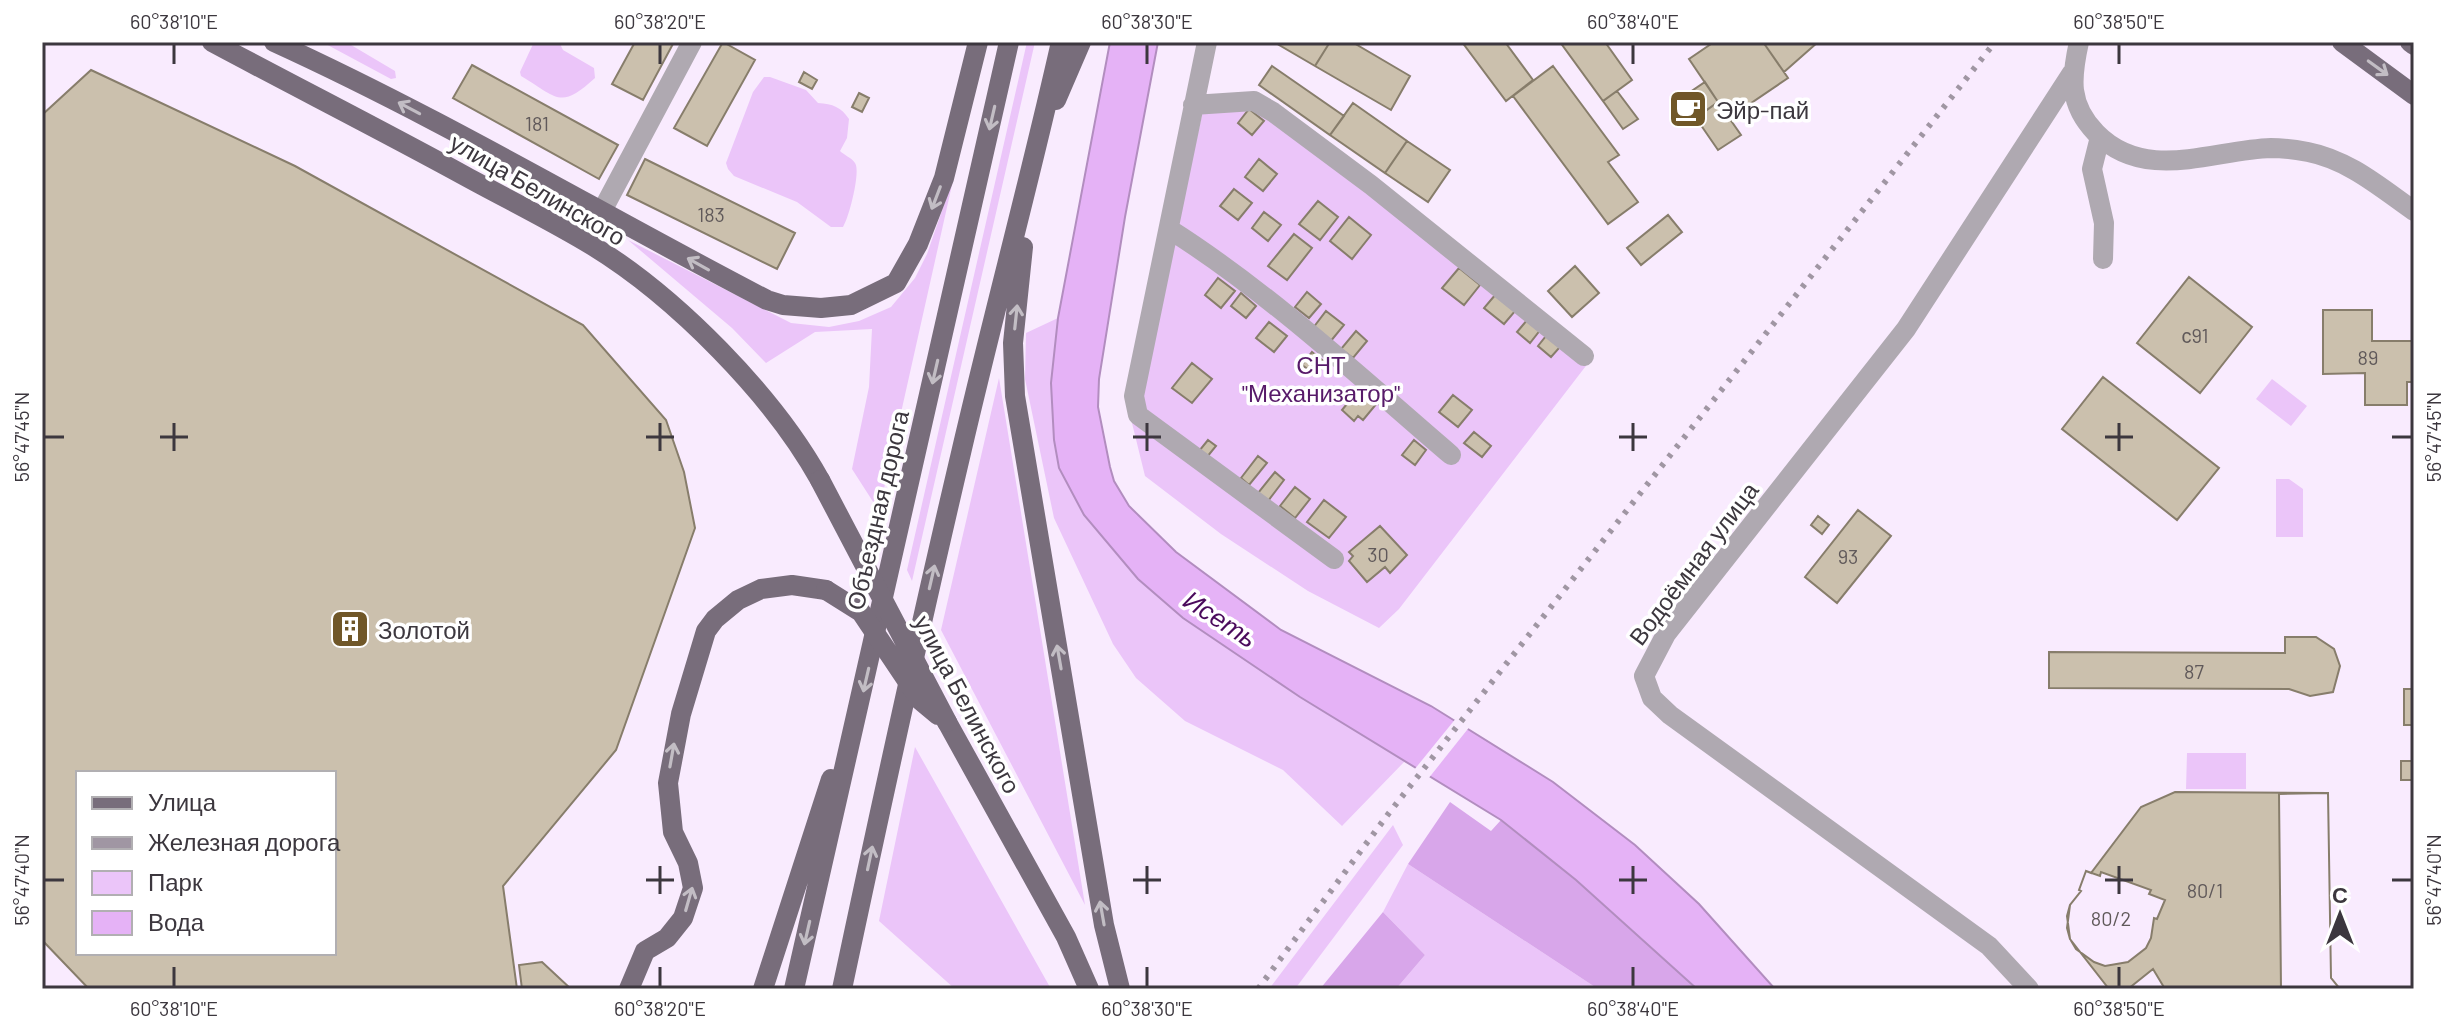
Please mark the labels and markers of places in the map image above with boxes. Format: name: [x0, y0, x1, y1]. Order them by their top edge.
cafe icon: Эйр-пай: [1667, 88, 1709, 130]
place label: Эйр-пай: [1716, 95, 1809, 124]
building icon: Золотой: [329, 608, 371, 650]
place label: Золотой: [378, 615, 470, 644]

